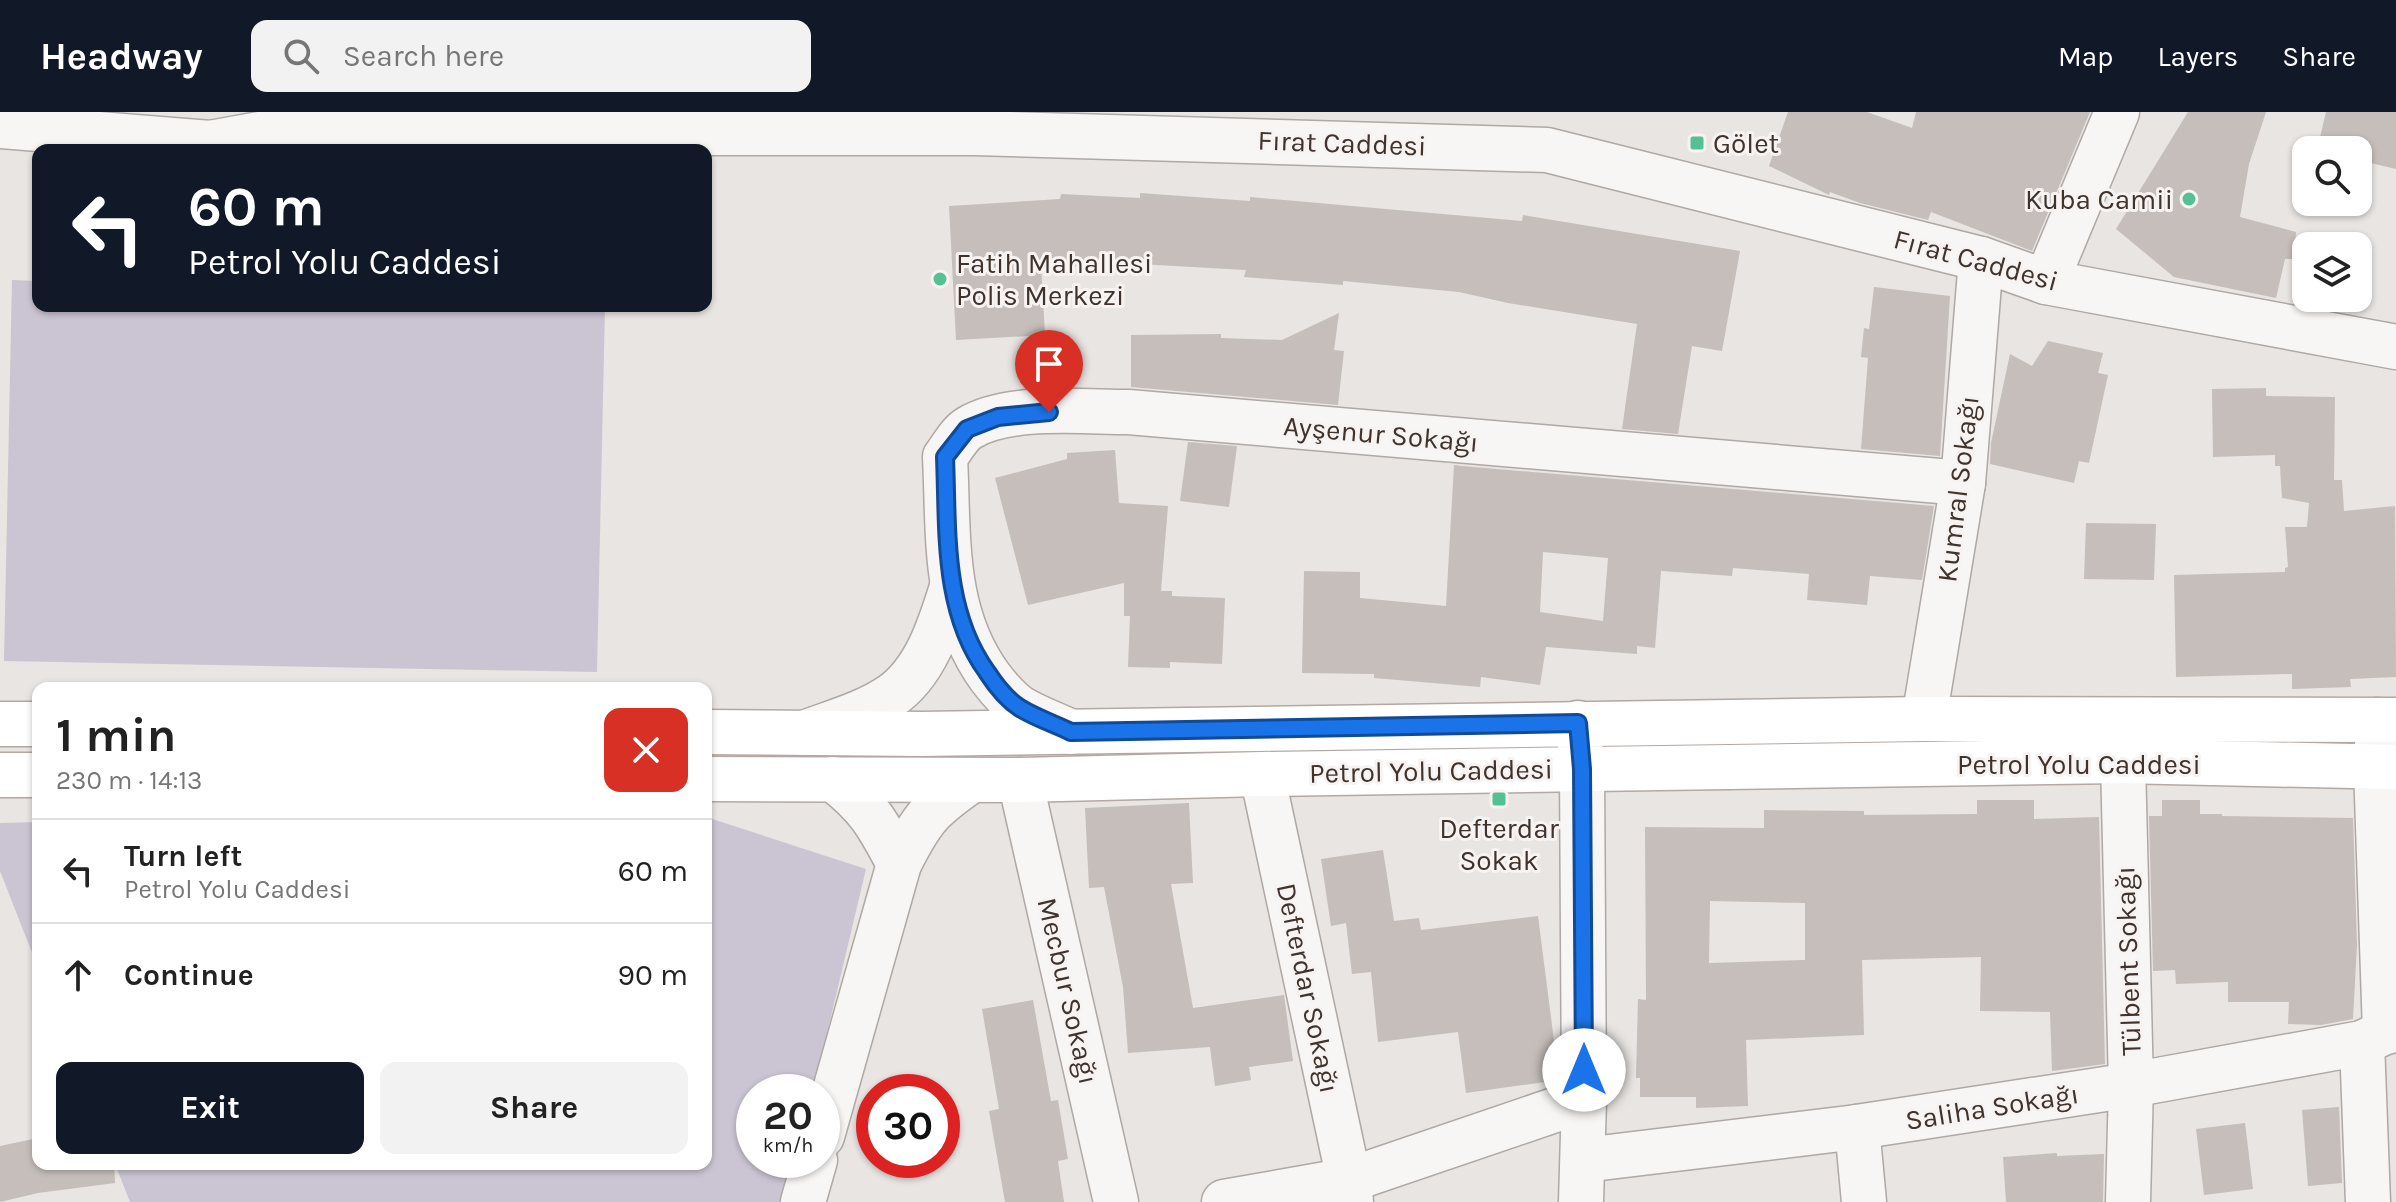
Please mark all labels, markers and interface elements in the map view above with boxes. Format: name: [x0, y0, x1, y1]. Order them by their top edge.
search box: [251, 20, 811, 92]
text: Headway: [40, 34, 203, 79]
icon: search: [279, 34, 323, 78]
text: Search here: [343, 38, 504, 74]
text: Map: [2058, 40, 2113, 73]
text: Layers: [2157, 40, 2238, 73]
text: Share: [2282, 40, 2356, 73]
street label: Fırat Caddesi: [1257, 124, 1427, 162]
place label: Gölet: [1713, 127, 1779, 160]
marker: Gölet: [1688, 134, 1706, 152]
map controls: [2292, 136, 2372, 312]
button: search: [2292, 136, 2372, 216]
text: 60 m: [188, 174, 325, 239]
icon: left: [56, 176, 160, 280]
place label: Kuba Camii: [2025, 183, 2173, 216]
marker: Kuba Camii: [2180, 190, 2198, 208]
street label: Fırat Caddesi: [1890, 222, 2062, 298]
button: layers: [2292, 232, 2372, 312]
text: Petrol Yolu Caddesi: [188, 241, 501, 283]
place label: Fatih Mahallesi Polis Merkezi: [956, 247, 1152, 312]
marker: Fatih Mahallesi Polis Merkezi: [931, 270, 949, 288]
pin: [1015, 330, 1083, 412]
icon: arrive: [1027, 342, 1071, 386]
street label: Kumral Sokağı: [1930, 394, 1986, 584]
street label: Ayşenur Sokağı: [1282, 409, 1480, 459]
text: 1 min: [56, 707, 176, 763]
button: close: [604, 708, 688, 792]
street label: Petrol Yolu Caddesi: [1957, 748, 2201, 781]
street label: Petrol Yolu Caddesi: [1309, 752, 1553, 790]
text: 230 m · 14:13: [56, 765, 202, 796]
marker: Defterdar Sokak: [1490, 790, 1508, 808]
place label: Defterdar Sokak: [1439, 812, 1560, 877]
text: Turn left: [124, 838, 242, 874]
icon: left: [56, 849, 100, 893]
text: 60 m: [618, 853, 688, 889]
street label: Tülbent Sokağı: [2108, 866, 2148, 1056]
text: Petrol Yolu Caddesi: [124, 874, 350, 905]
street label: Defterdar Sokağı: [1270, 880, 1346, 1096]
street label: Mecbur Sokağı: [1031, 895, 1105, 1087]
icon: ahead: [56, 953, 100, 997]
text: Continue: [124, 957, 254, 993]
text: 90 m: [618, 957, 688, 993]
position arrow: [1542, 1028, 1626, 1112]
button: Exit: [56, 1062, 364, 1154]
button: Share: [380, 1062, 688, 1154]
speed limit sign: 30: [856, 1074, 960, 1178]
street label: Saliha Sokağı: [1903, 1077, 2081, 1137]
text: 20: [763, 1092, 813, 1139]
text: km/h: [763, 1134, 813, 1157]

